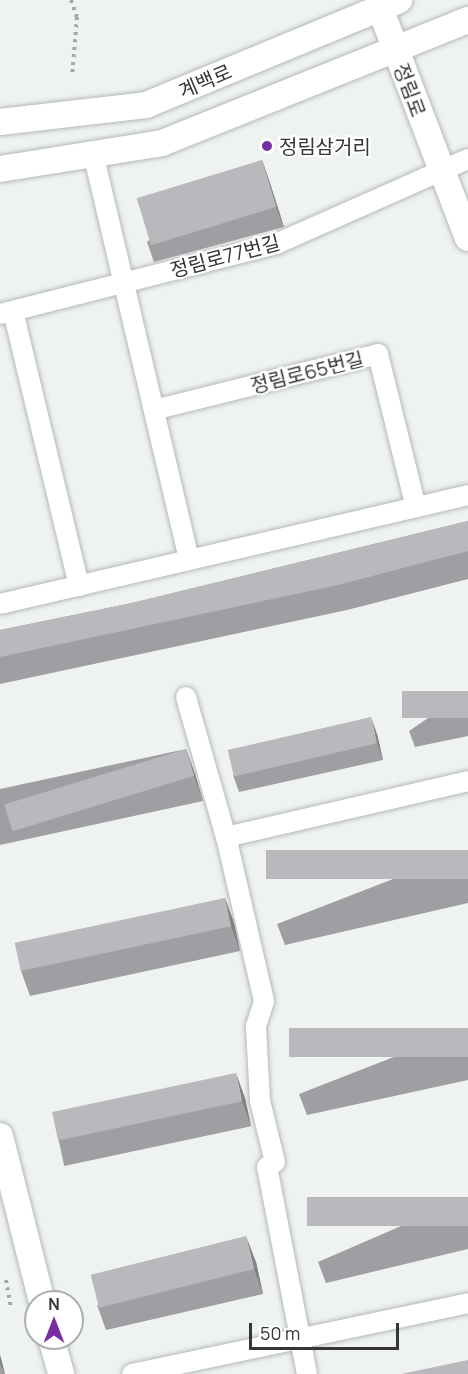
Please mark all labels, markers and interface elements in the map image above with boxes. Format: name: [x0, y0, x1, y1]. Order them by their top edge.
street label: 계백로: [175, 59, 235, 103]
street label: 정림로: [389, 60, 431, 120]
place label: 정림삼거리: [279, 134, 371, 158]
marker: 정림삼거리: [260, 139, 274, 153]
street label: 정림로77번길: [168, 230, 282, 282]
street label: 정림로65번길: [248, 346, 366, 398]
north arrow: [24, 1290, 84, 1350]
text: N: [48, 1293, 60, 1315]
scale bar: [252, 1311, 402, 1349]
text: 50 m: [260, 1321, 300, 1345]

